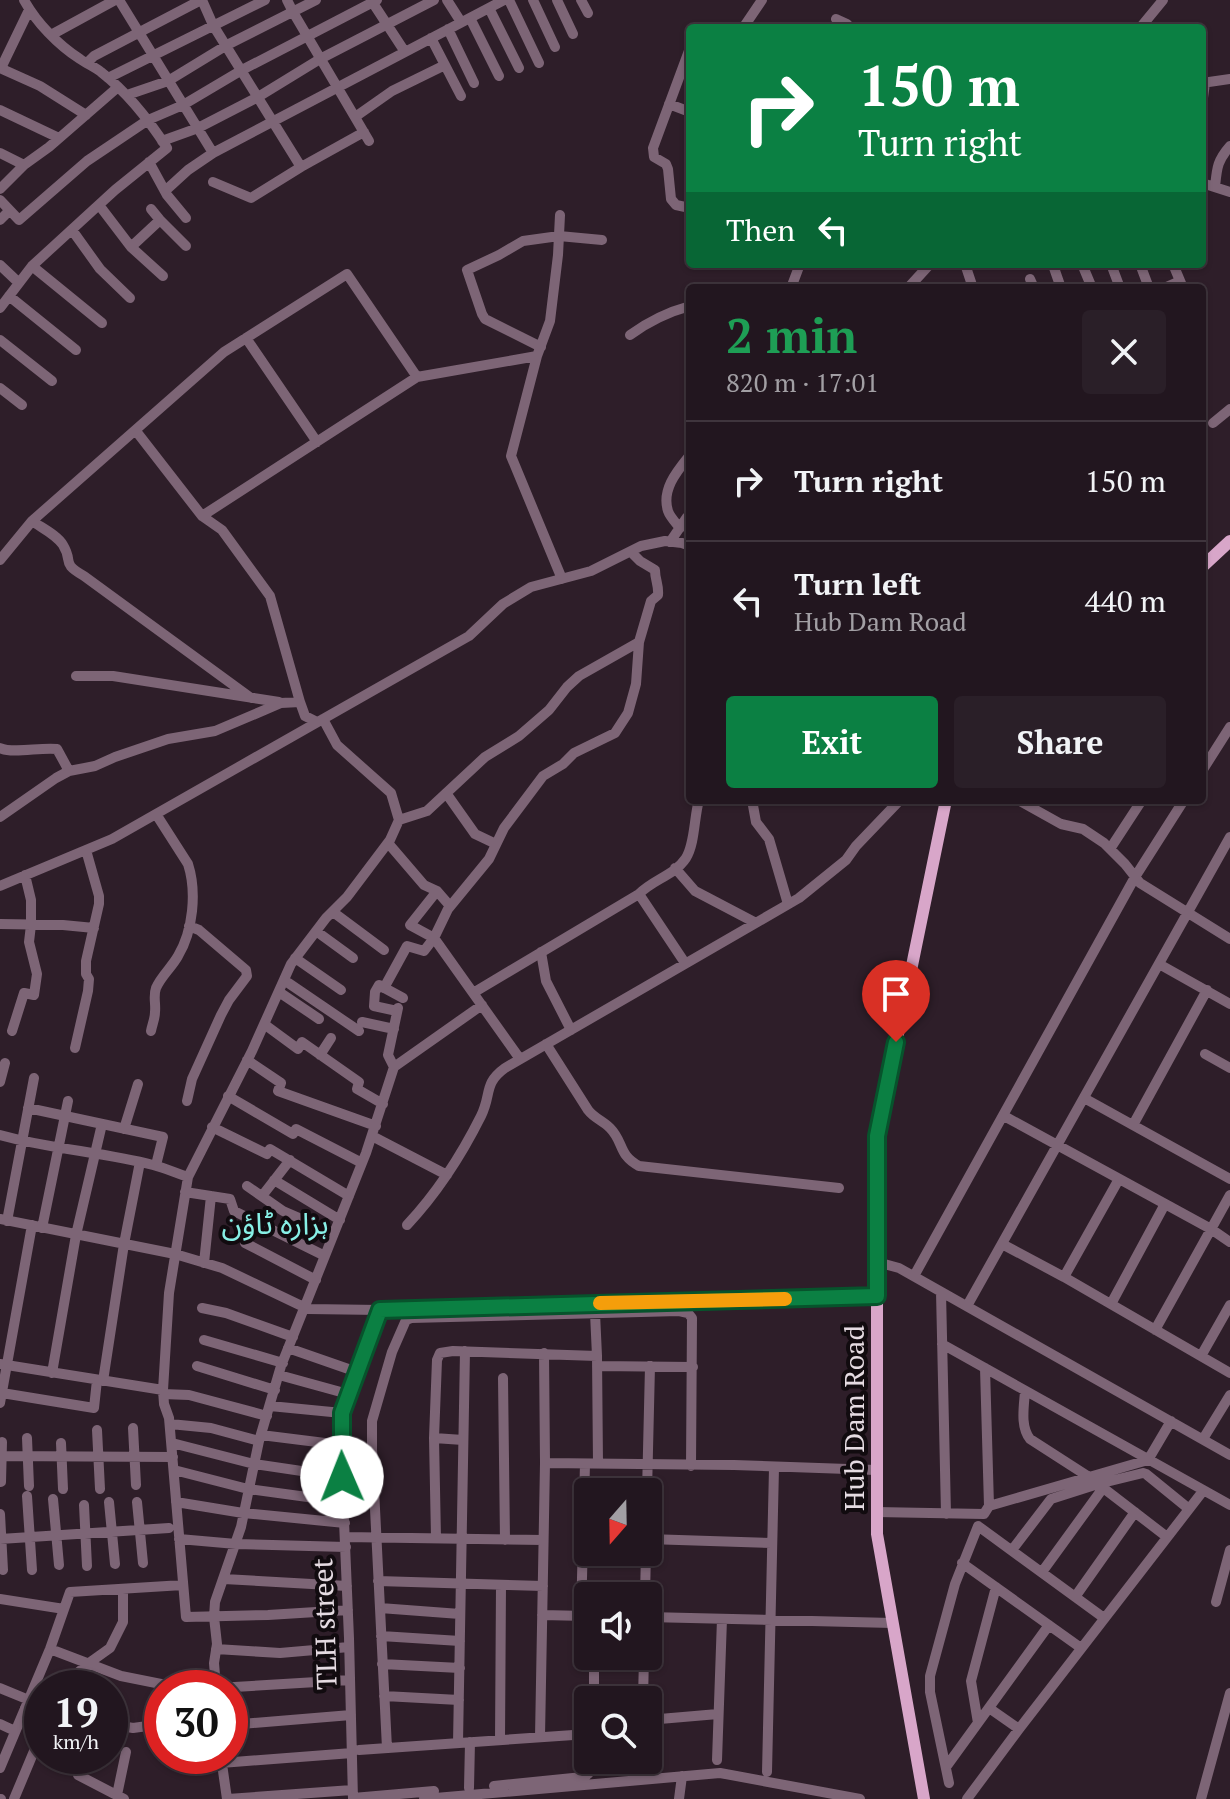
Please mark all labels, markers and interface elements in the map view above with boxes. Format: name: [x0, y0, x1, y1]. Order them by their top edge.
text: 150 m: [858, 48, 1020, 122]
icon: right: [726, 56, 830, 160]
text: Turn right: [858, 119, 1022, 166]
icon: left: [811, 208, 855, 252]
text: Then: [726, 210, 795, 250]
text: 2 min: [726, 303, 857, 367]
button: close: [1082, 310, 1166, 394]
text: 820 m · 17:01: [726, 365, 879, 399]
icon: right: [726, 459, 770, 503]
text: Turn right: [794, 461, 943, 501]
text: 150 m: [1085, 461, 1166, 501]
text: Turn left: [794, 564, 921, 604]
icon: left: [726, 579, 770, 623]
text: 440 m: [1085, 581, 1166, 621]
text: Hub Dam Road: [794, 604, 967, 638]
button: Exit: [726, 696, 938, 788]
button: Share: [954, 696, 1166, 788]
pin: [862, 960, 930, 1042]
icon: arrive: [874, 972, 918, 1016]
district label: ہزارہ ٹاؤن: [221, 1203, 329, 1243]
street label: Hub Dam Road: [835, 1325, 872, 1511]
position arrow: [300, 1435, 384, 1519]
north arrow: [574, 1478, 662, 1566]
map controls: [574, 1478, 662, 1774]
street label: TLH street: [303, 1557, 345, 1690]
button: sound: [574, 1582, 662, 1670]
speed limit sign: 30: [144, 1670, 248, 1774]
text: 19: [53, 1685, 99, 1738]
button: search: [574, 1686, 662, 1774]
text: km/h: [53, 1728, 99, 1755]

